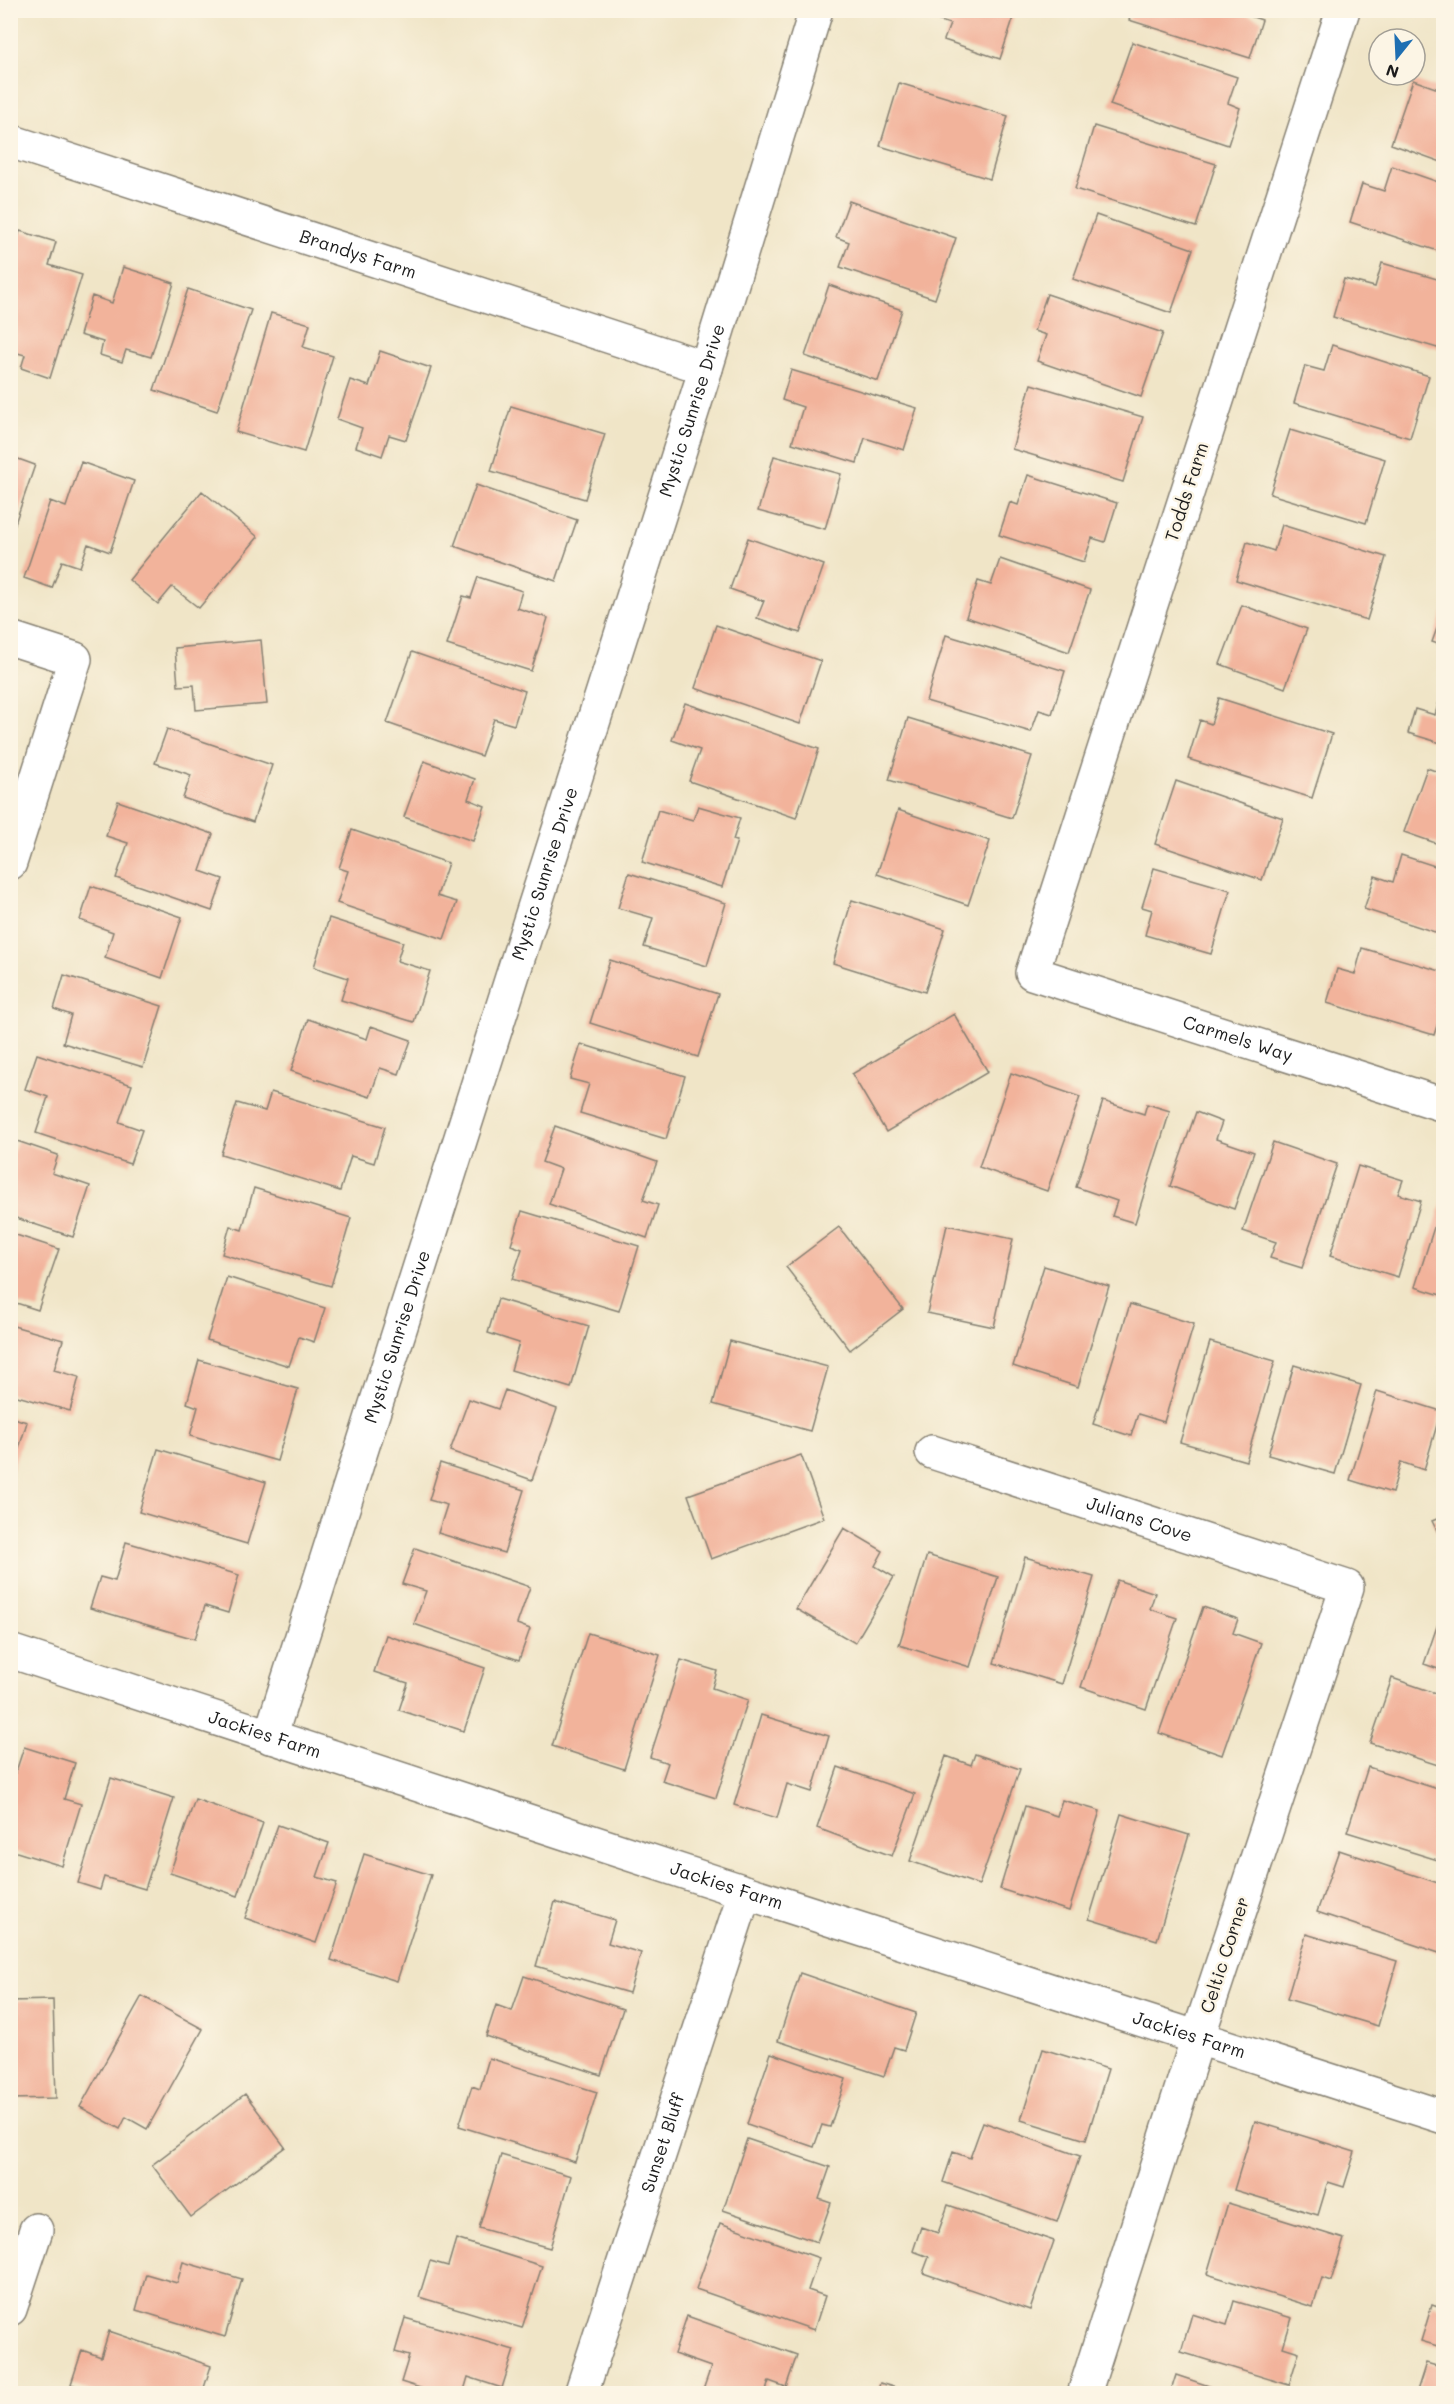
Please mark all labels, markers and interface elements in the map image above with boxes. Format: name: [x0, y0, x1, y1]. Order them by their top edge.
north arrow: [1367, 27, 1427, 87]
text: N: [1383, 60, 1401, 84]
street label: Brandys Farm: [297, 223, 420, 284]
street label: Mystic Sunrise Drive: [653, 321, 730, 500]
street label: Todds Farm: [1159, 439, 1213, 544]
street label: Mystic Sunrise Drive: [505, 784, 583, 963]
street label: Carmels Way: [1180, 1009, 1296, 1067]
street label: Mystic Sunrise Drive: [358, 1247, 435, 1426]
street label: Julians Cove: [1084, 1490, 1196, 1547]
street label: Jackies Farm: [206, 1704, 324, 1763]
street label: Jackies Farm: [667, 1855, 786, 1914]
street label: Celtic Corner: [1194, 1893, 1254, 2016]
street label: Jackies Farm: [1130, 2005, 1249, 2063]
street label: Sunset Bluff: [635, 2089, 690, 2196]

